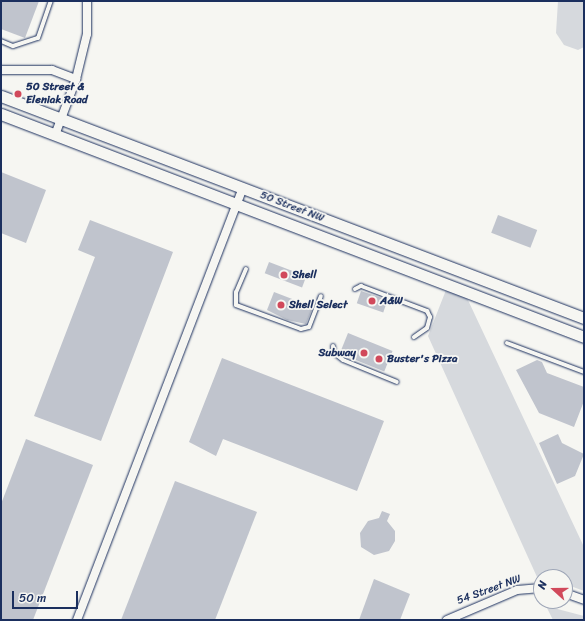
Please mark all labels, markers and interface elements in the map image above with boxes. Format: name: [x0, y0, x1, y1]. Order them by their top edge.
place label: 50 Street & Eleniak Road: [26, 81, 88, 107]
marker: 50 Street & Eleniak Road: [13, 89, 23, 99]
street label: 50 Street NW: [258, 189, 326, 225]
place label: Shell: [292, 268, 317, 282]
marker: Shell: [279, 270, 289, 280]
place label: A&W: [380, 294, 403, 308]
marker: A&W: [367, 296, 377, 306]
place label: Shell Select: [289, 298, 348, 312]
marker: Shell Select: [276, 300, 286, 310]
place label: Subway: [318, 346, 356, 360]
marker: Subway: [359, 348, 369, 358]
place label: Buster's Pizza: [387, 352, 458, 366]
marker: Buster's Pizza: [374, 354, 384, 364]
north arrow: [533, 569, 573, 609]
street label: 54 Street NW: [455, 572, 523, 608]
text: N: [532, 578, 552, 592]
scale bar: [14, 583, 80, 609]
text: 50 m: [19, 587, 46, 609]

